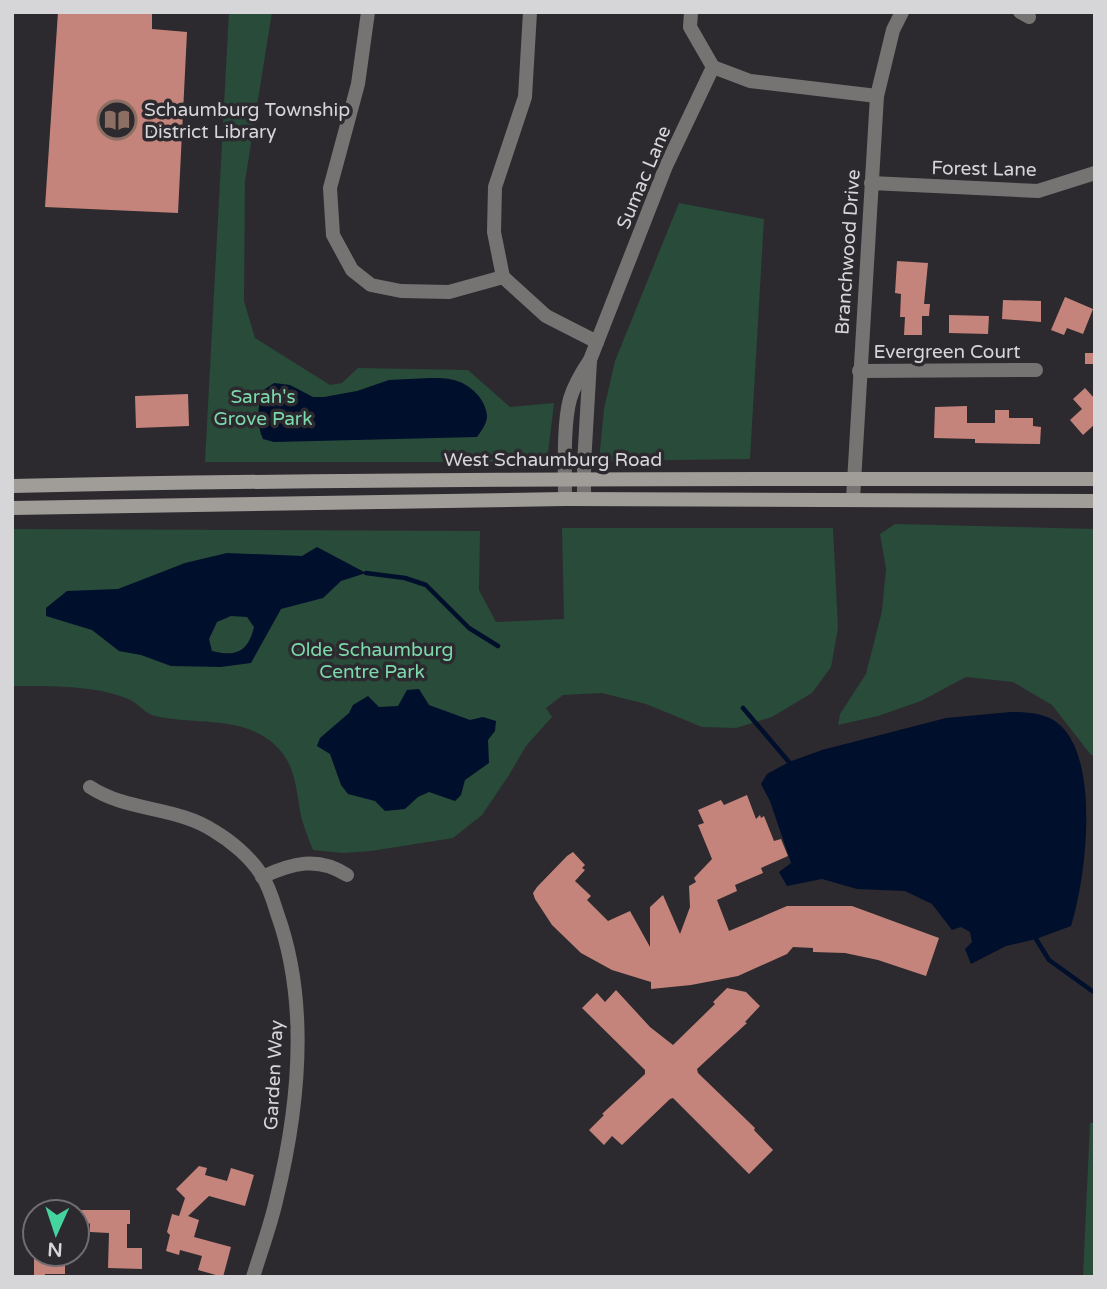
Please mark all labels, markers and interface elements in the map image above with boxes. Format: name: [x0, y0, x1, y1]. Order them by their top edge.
library icon: Schaumburg Township District Library: [96, 99, 138, 141]
place label: Schaumburg Township District Library: [144, 99, 350, 143]
street label: Sumac Lane: [612, 122, 676, 232]
street label: Forest Lane: [931, 157, 1037, 181]
street label: Branchwood Drive: [831, 169, 865, 336]
street label: Evergreen Court: [873, 341, 1021, 363]
park label: Sarah's Grove Park: [213, 386, 313, 430]
street label: West Schaumburg Road: [444, 449, 662, 471]
park label: Olde Schaumburg Centre Park: [290, 639, 454, 683]
street label: Garden Way: [260, 1019, 288, 1131]
north arrow: [21, 1198, 91, 1268]
text: N: [47, 1238, 63, 1260]

